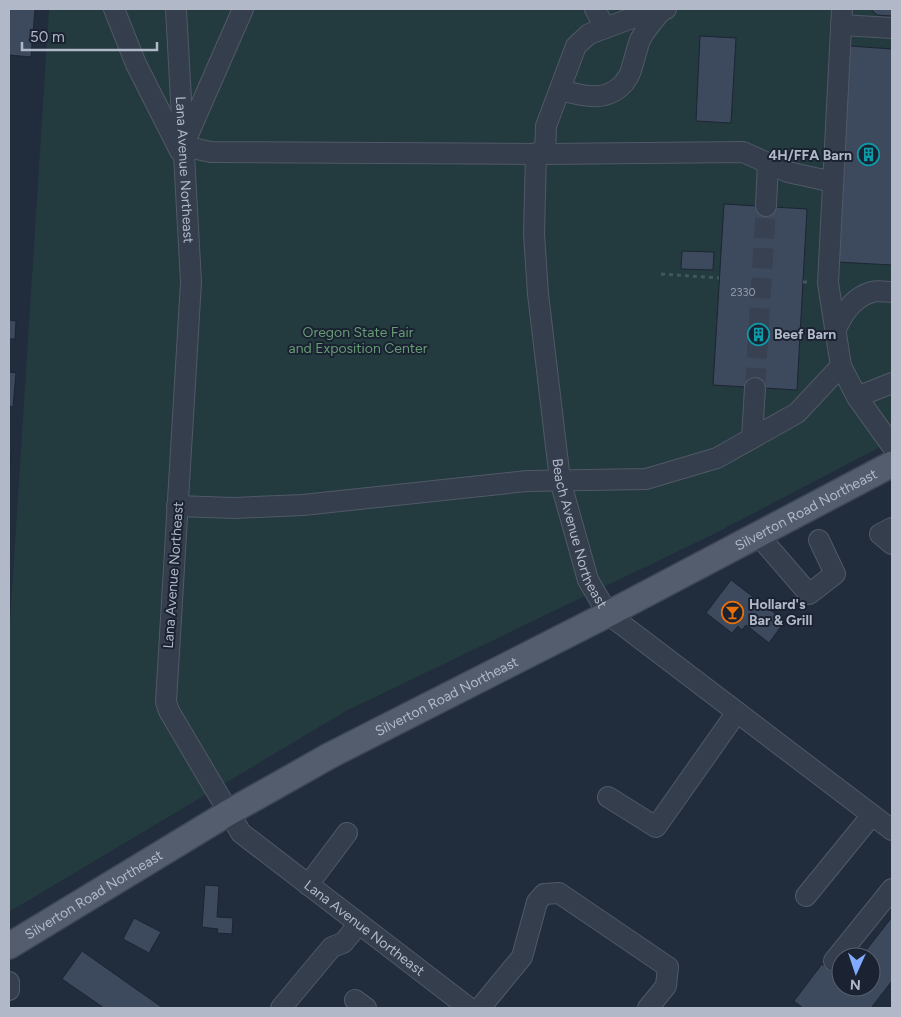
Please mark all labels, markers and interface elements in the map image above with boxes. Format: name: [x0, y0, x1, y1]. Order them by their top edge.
scale bar: [22, 20, 158, 52]
text: 50 m: [30, 28, 65, 46]
street label: Lana Avenue Northeast: [172, 96, 197, 244]
building icon: 4H/FFA Barn: [856, 143, 880, 167]
place label: 4H/FFA Barn: [768, 147, 852, 164]
house number: 2330: [730, 286, 756, 299]
building icon: Beef Barn: [746, 322, 770, 346]
park label: Oregon State Fair and Exposition Center: [289, 324, 428, 357]
place label: Beef Barn: [774, 326, 836, 343]
street label: Beach Avenue Northeast: [549, 457, 611, 611]
street label: Silverton Road Northeast: [732, 465, 880, 554]
street label: Lana Avenue Northeast: [160, 501, 187, 649]
place label: Hollard's Bar & Grill: [749, 596, 812, 629]
bar icon: Hollard's Bar & Grill: [721, 600, 745, 624]
street label: Silverton Road Northeast: [372, 653, 521, 740]
street label: Silverton Road Northeast: [22, 847, 166, 943]
street label: Lana Avenue Northeast: [301, 877, 428, 980]
north arrow: [831, 947, 881, 997]
text: N: [849, 976, 861, 993]

